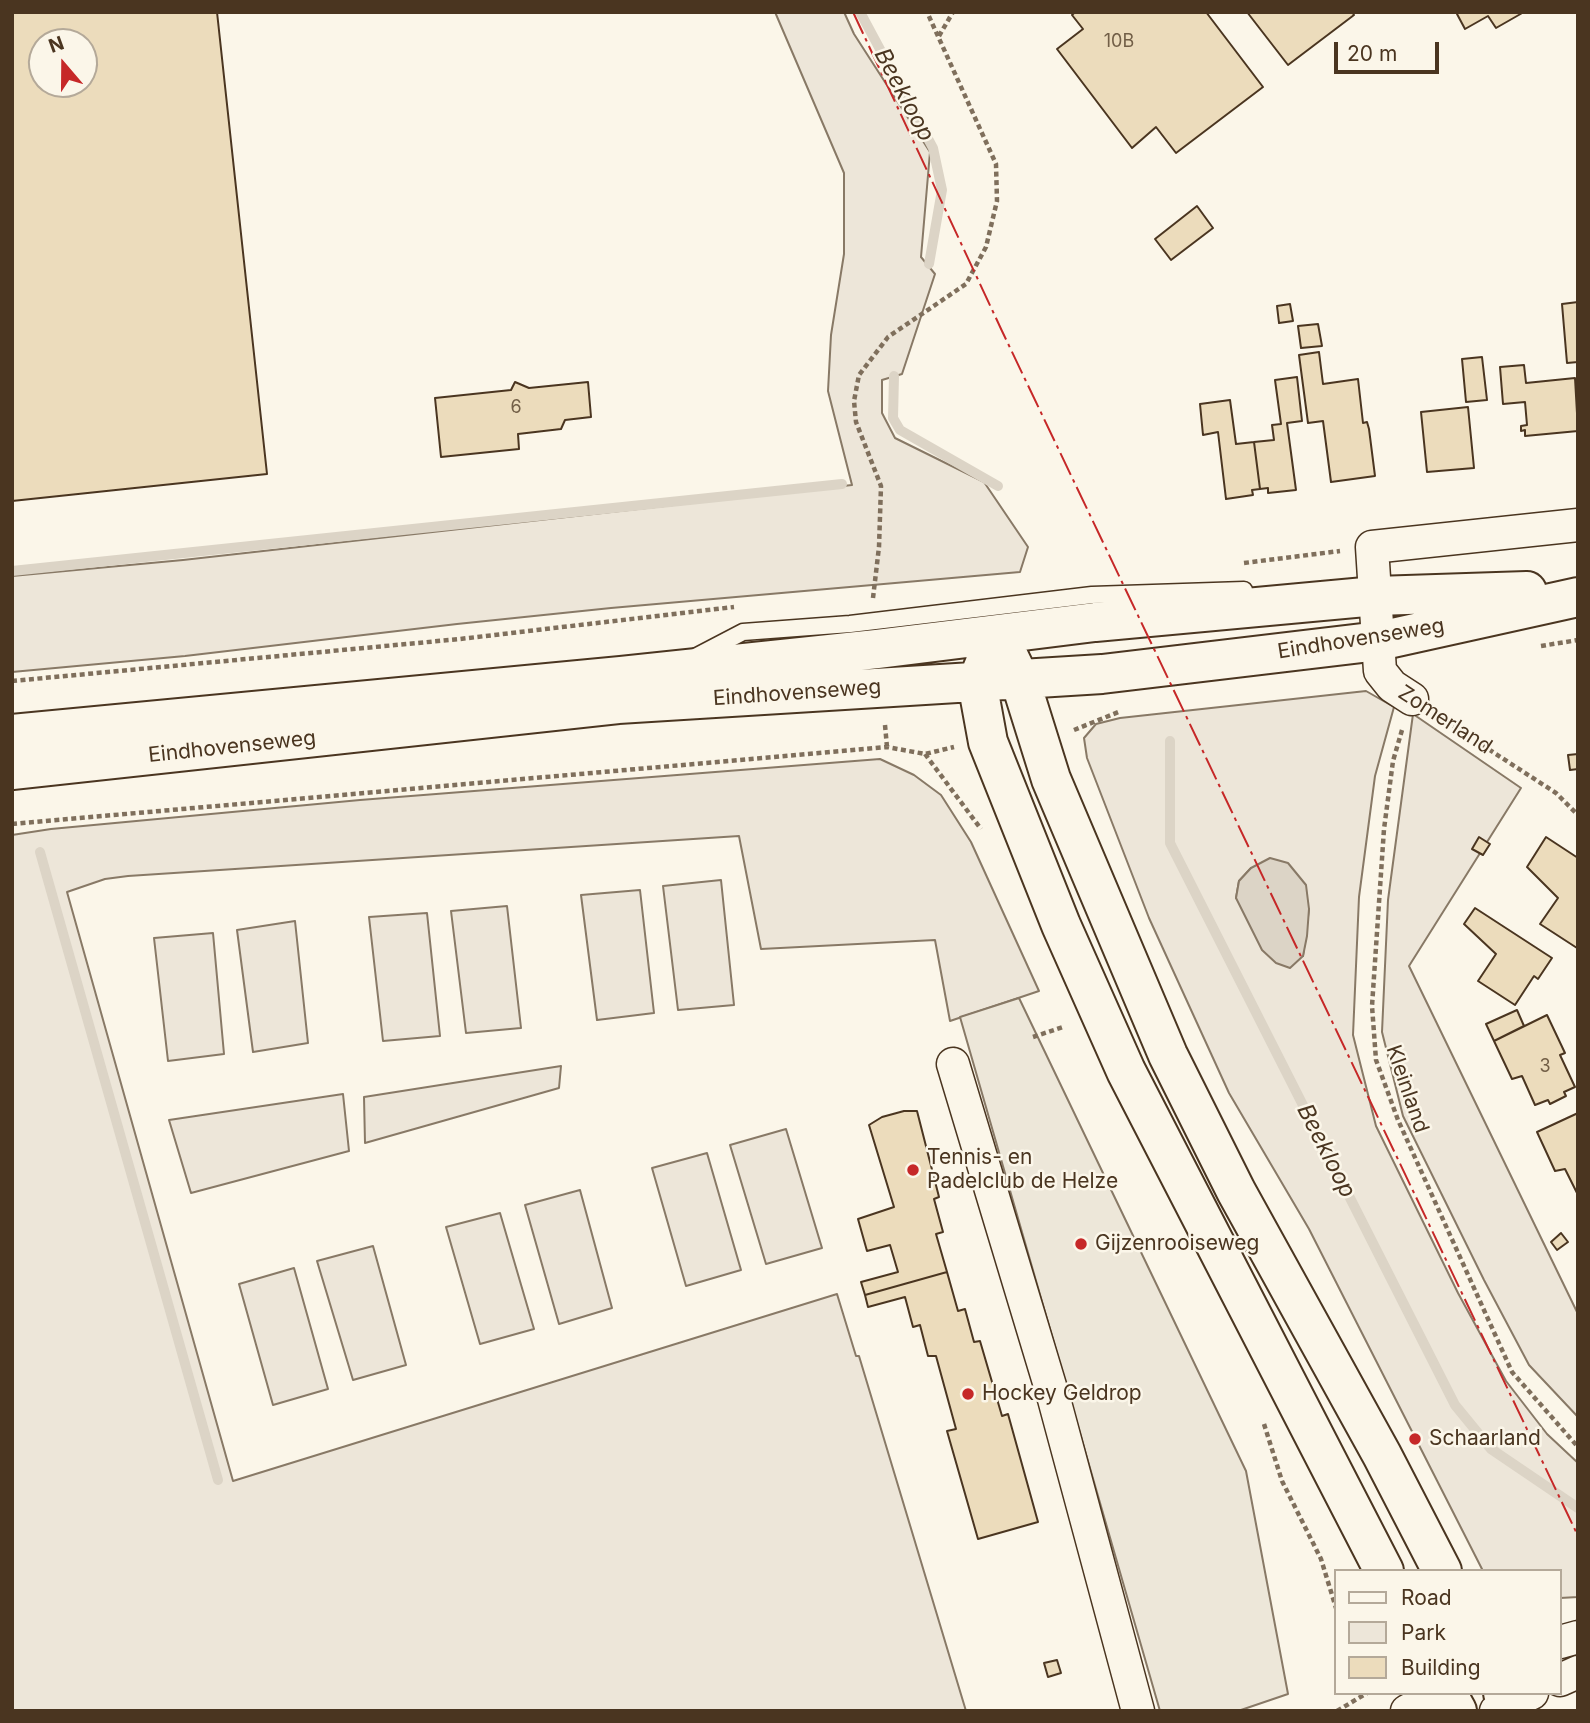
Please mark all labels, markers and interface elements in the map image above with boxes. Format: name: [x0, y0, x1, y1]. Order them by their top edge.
north arrow: [28, 28, 98, 98]
scale bar: [1338, 28, 1443, 72]
text: N: [46, 31, 67, 58]
house number: 10B: [1104, 31, 1134, 53]
text: 20 m: [1347, 41, 1397, 66]
water label: Beekloop: [868, 44, 940, 146]
house number: 6: [510, 397, 522, 419]
street label: Eindhovenseweg: [1276, 613, 1446, 665]
street label: Eindhovenseweg: [712, 675, 882, 711]
street label: Zomerland: [1393, 680, 1497, 760]
street label: Eindhovenseweg: [147, 726, 317, 768]
street label: Kleinland: [1380, 1042, 1434, 1136]
house number: 3: [1539, 1056, 1551, 1078]
water label: Beekloop: [1291, 1100, 1361, 1202]
place label: Tennis- en Padelclub de Helze: [927, 1145, 1118, 1195]
marker: Tennis- en Padelclub de Helze: [905, 1162, 921, 1178]
place label: Gijzenrooiseweg: [1095, 1231, 1259, 1257]
marker: Gijzenrooiseweg: [1073, 1236, 1089, 1252]
place label: Hockey Geldrop: [982, 1381, 1142, 1407]
marker: Hockey Geldrop: [960, 1386, 976, 1402]
place label: Schaarland: [1429, 1426, 1541, 1452]
marker: Schaarland: [1407, 1431, 1423, 1447]
legend: [1334, 1569, 1562, 1695]
text: Road: [1401, 1585, 1452, 1610]
text: Park: [1401, 1620, 1446, 1645]
text: Building: [1401, 1655, 1481, 1680]

